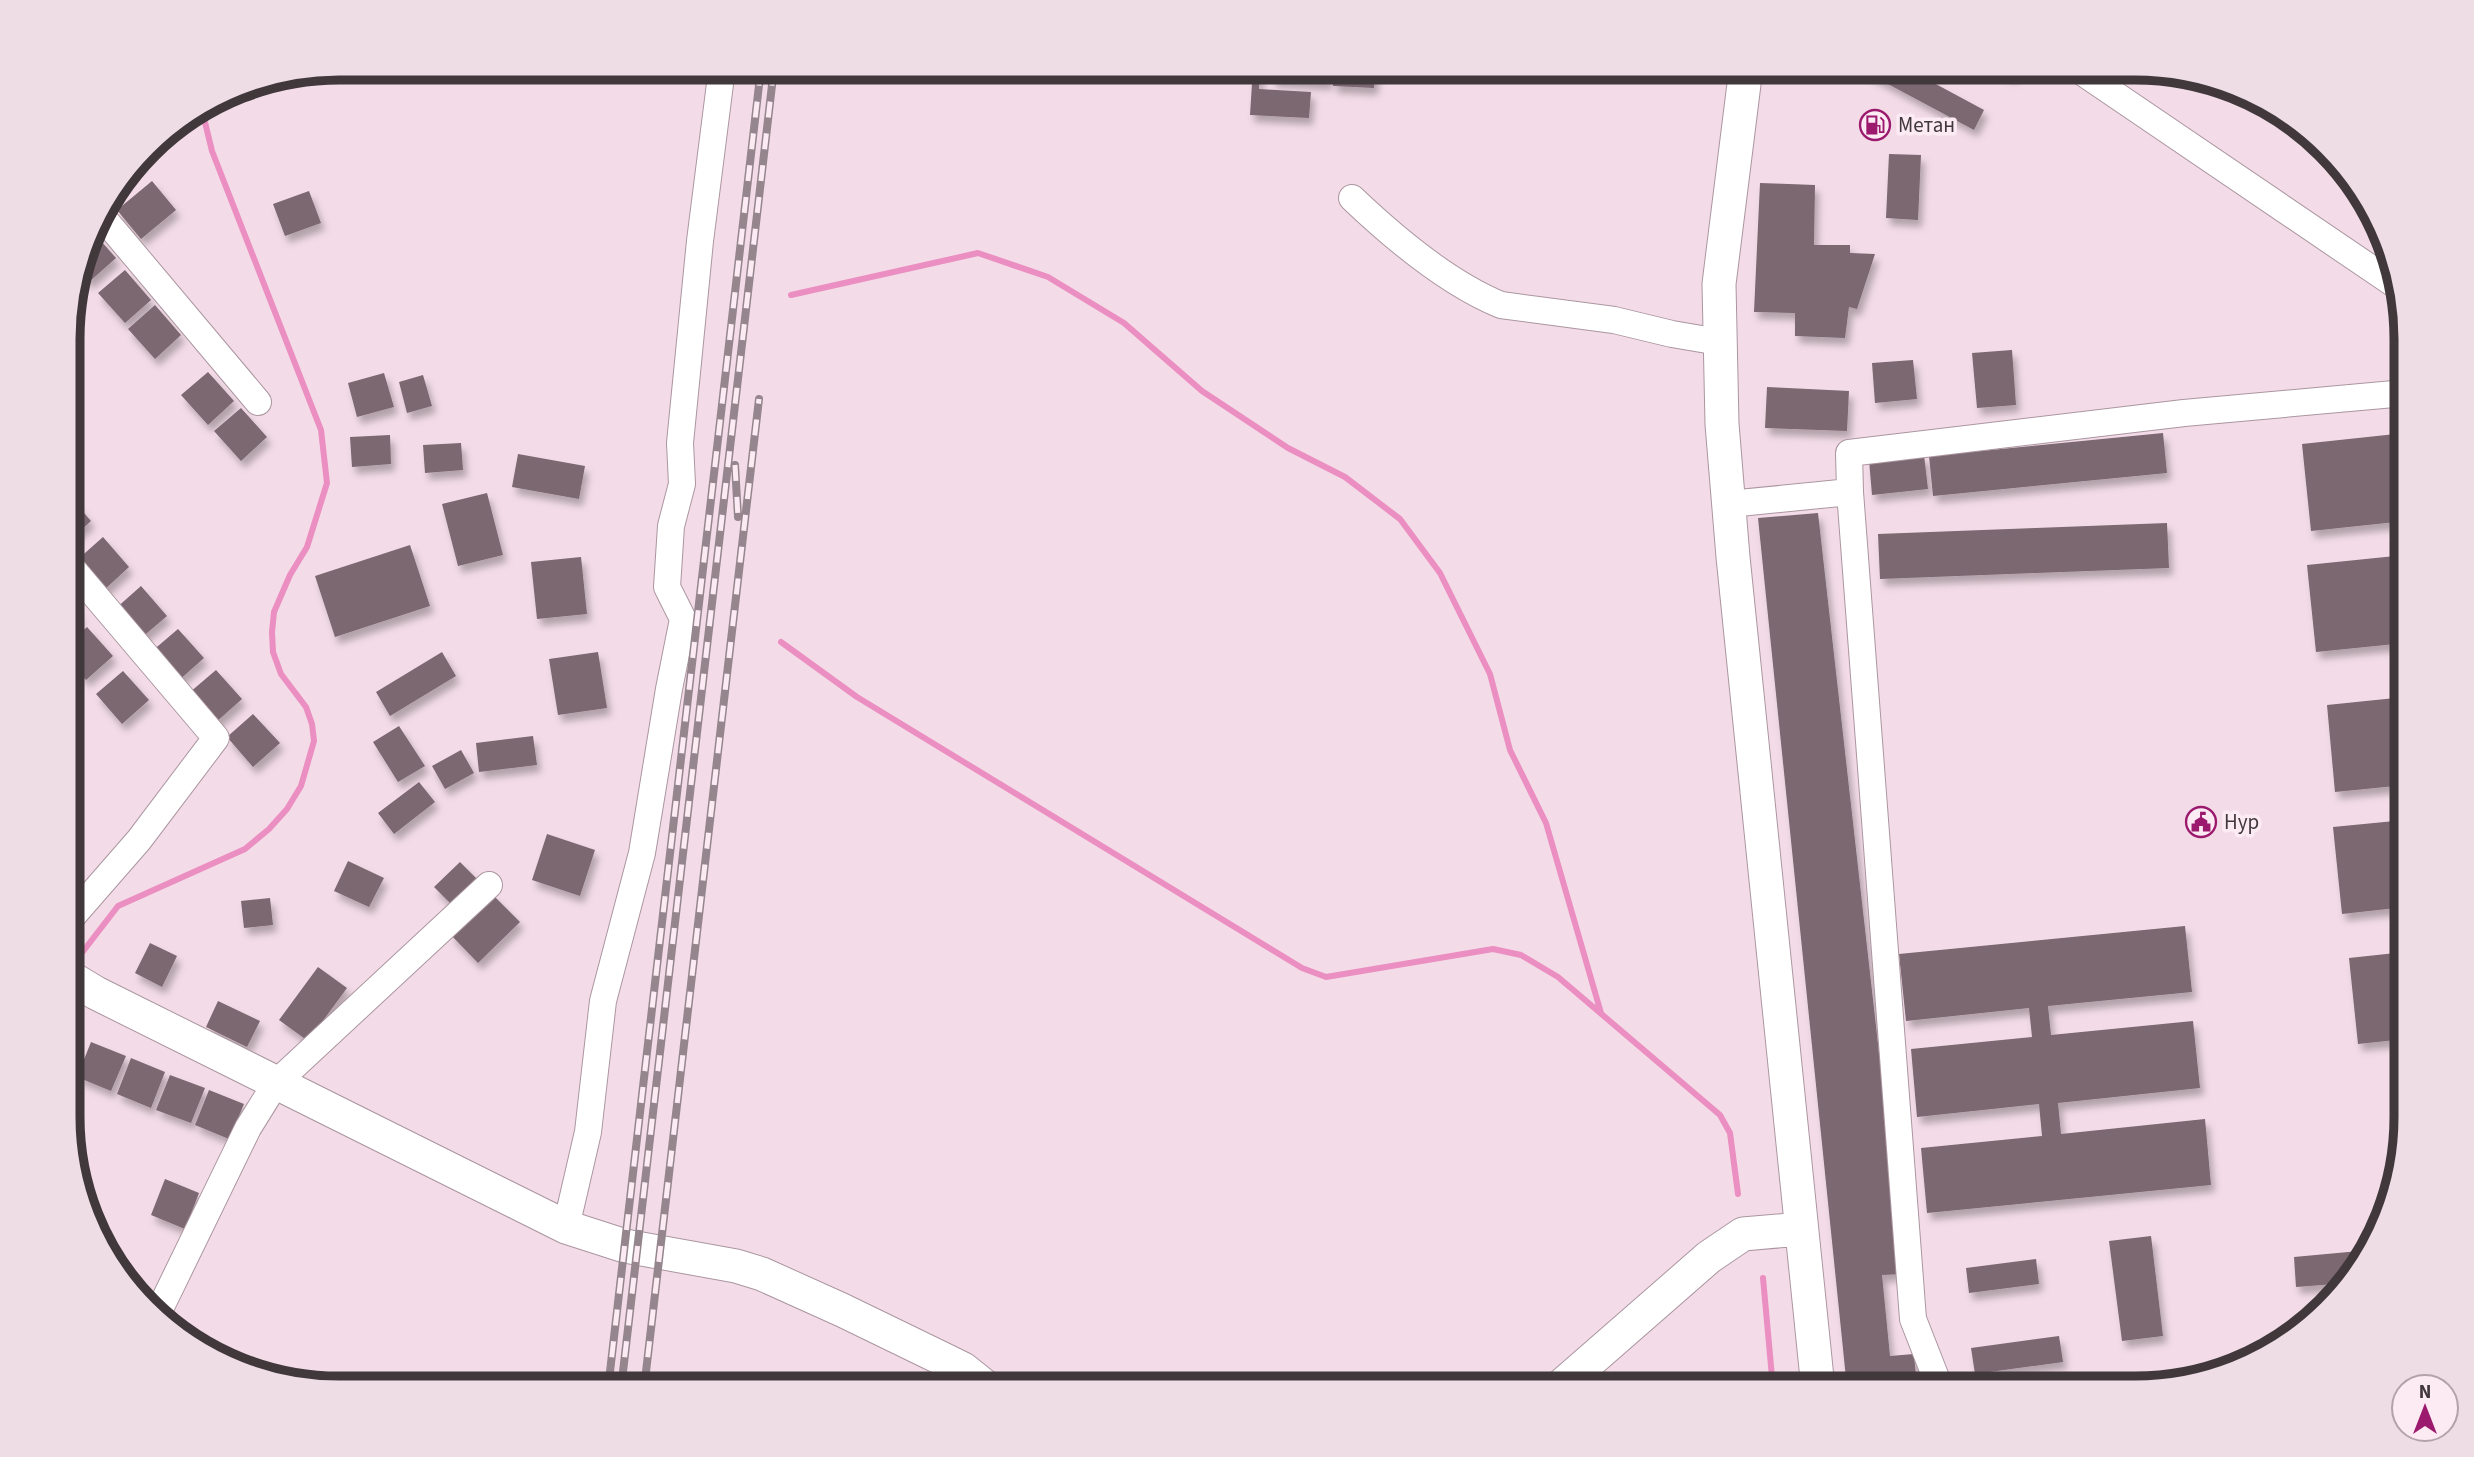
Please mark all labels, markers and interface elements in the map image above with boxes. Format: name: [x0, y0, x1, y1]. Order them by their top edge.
fuel station icon: Метан: [1858, 108, 1892, 142]
place label: Метан: [1898, 110, 1955, 140]
public building icon: Нур: [2184, 805, 2218, 839]
place label: Нур: [2224, 807, 2259, 837]
north arrow: [2390, 1373, 2460, 1443]
text: N: [2419, 1379, 2431, 1406]

